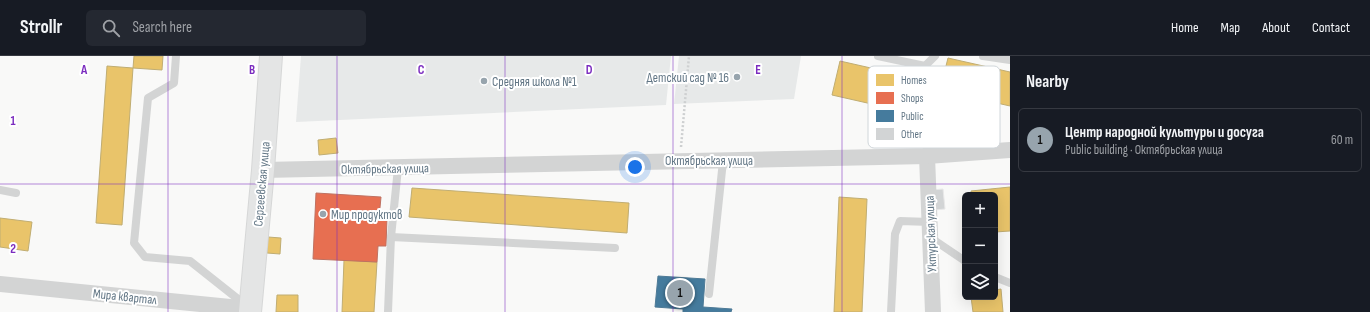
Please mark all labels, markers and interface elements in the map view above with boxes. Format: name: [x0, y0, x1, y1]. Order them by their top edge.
search box: [86, 10, 366, 46]
text: Strollr: [20, 16, 62, 39]
icon: search: [100, 17, 122, 39]
text: Search here: [132, 18, 192, 37]
text: Home: [1171, 19, 1199, 36]
text: Map: [1221, 19, 1240, 36]
text: About: [1262, 19, 1290, 36]
text: Contact: [1312, 19, 1350, 36]
text: A: [80, 62, 88, 78]
text: B: [249, 62, 255, 78]
text: C: [418, 62, 425, 78]
text: D: [586, 62, 593, 78]
text: E: [755, 62, 761, 78]
legend: [868, 66, 1000, 148]
place label: Детский сад № 16: [647, 70, 729, 86]
marker: Детский сад № 16: [732, 72, 742, 82]
text: Nearby: [1026, 72, 1069, 92]
place label: Средняя школа №1: [492, 74, 577, 90]
text: Homes: [901, 74, 927, 87]
marker: Средняя школа №1: [479, 76, 489, 86]
text: Shops: [901, 92, 924, 105]
text: Public: [901, 110, 924, 123]
text: 1: [10, 113, 16, 129]
text: Центр народной культуры и досуга: [1065, 123, 1264, 142]
text: Other: [901, 128, 922, 141]
text: 1: [1037, 132, 1043, 148]
text: 60 m: [1331, 132, 1353, 148]
street label: Сергеевская улица: [250, 141, 274, 227]
text: Public building · Октябрьская улица: [1065, 142, 1223, 158]
street label: Октябрьская улица: [665, 153, 753, 169]
your location: [625, 157, 645, 177]
street label: Октябрьская улица: [341, 160, 429, 178]
map controls: [962, 192, 998, 300]
button: +: [962, 192, 998, 228]
street label: Уктурская улица: [922, 195, 940, 273]
place label: Мир продуктов: [331, 207, 402, 223]
marker: Мир продуктов: [318, 209, 328, 219]
button: −: [962, 228, 998, 264]
text: 2: [10, 241, 16, 257]
button: layers: [962, 264, 998, 300]
pin: 1: [667, 278, 693, 308]
street label: Мира квартал: [92, 286, 158, 308]

